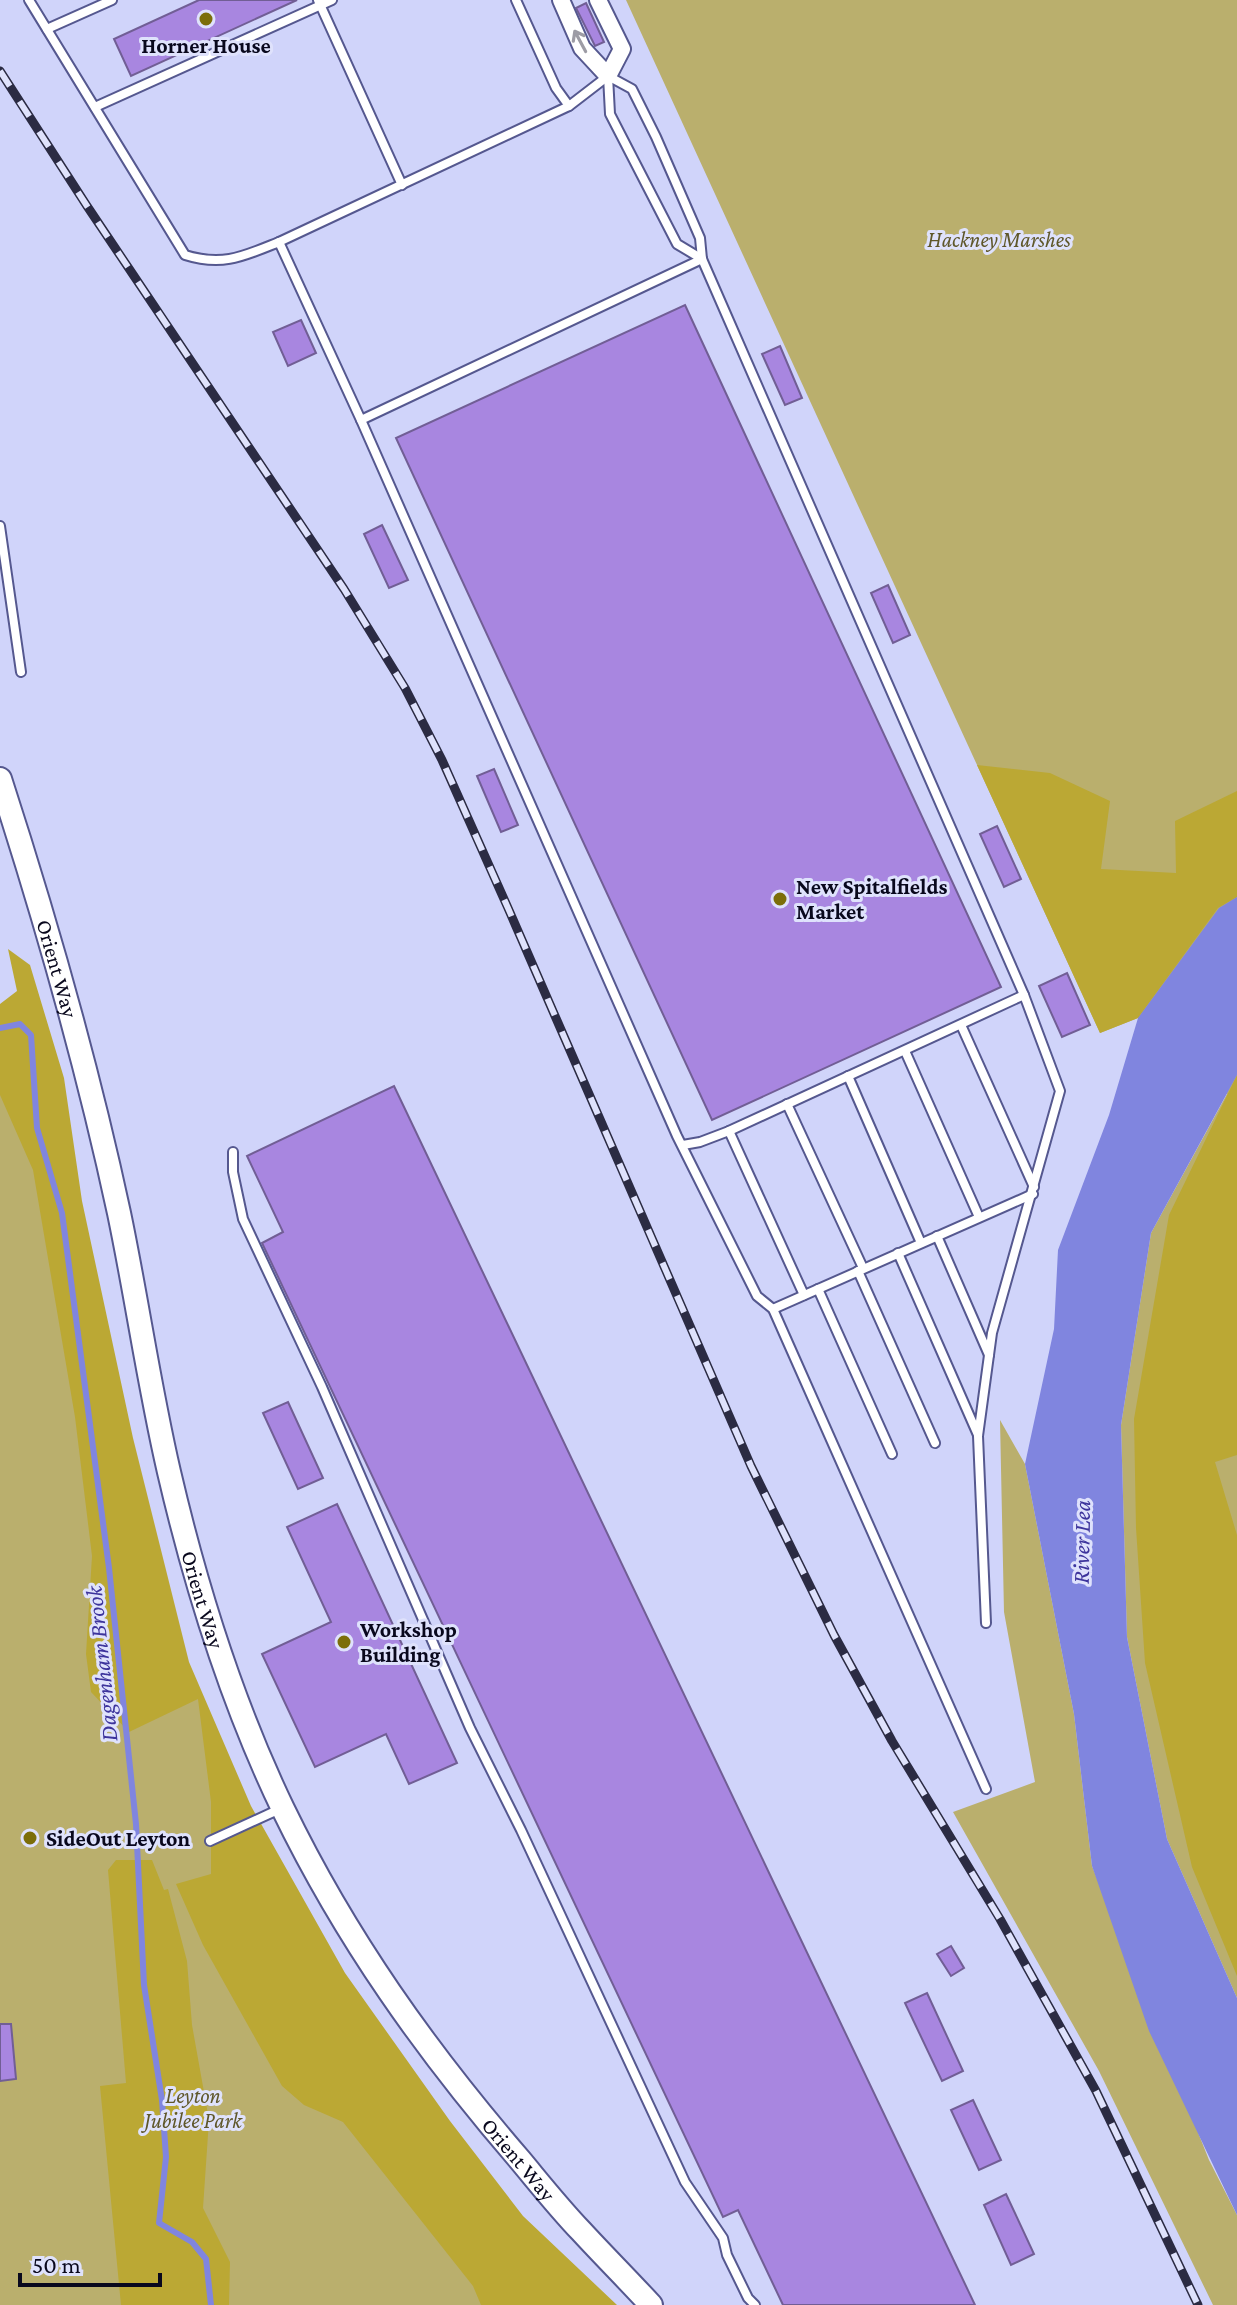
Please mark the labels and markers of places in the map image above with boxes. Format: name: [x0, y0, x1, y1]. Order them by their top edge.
marker: Horner House: [197, 10, 215, 28]
place label: Horner House: [141, 33, 271, 58]
place label: New Spitalfields Market: [796, 874, 947, 924]
marker: New Spitalfields Market: [771, 890, 789, 908]
place label: Workshop Building: [359, 1617, 457, 1667]
marker: Workshop Building: [335, 1633, 353, 1651]
place label: SideOut Leyton: [46, 1826, 191, 1851]
marker: SideOut Leyton: [21, 1829, 39, 1847]

